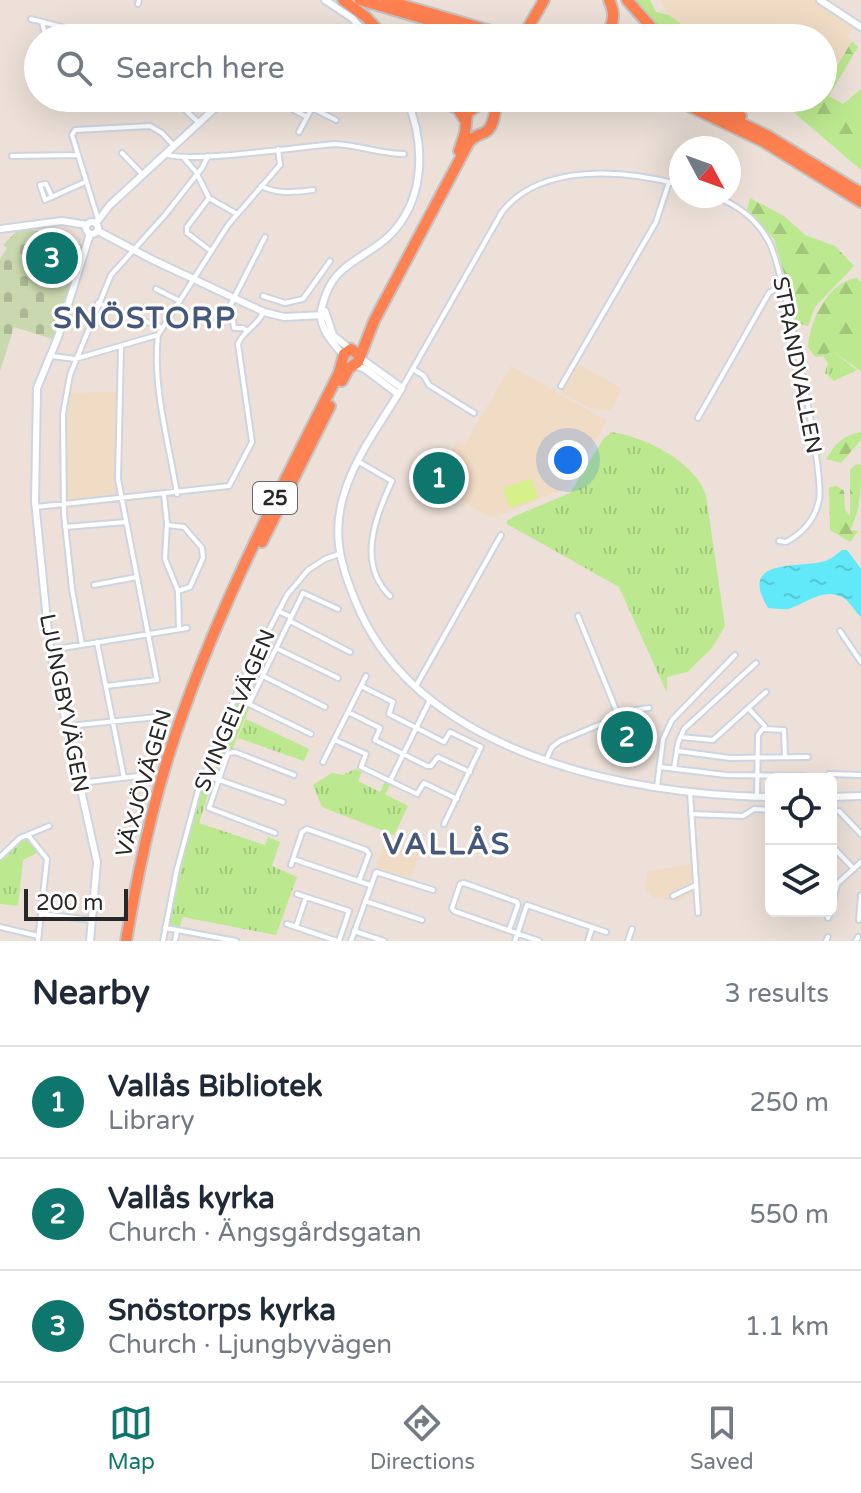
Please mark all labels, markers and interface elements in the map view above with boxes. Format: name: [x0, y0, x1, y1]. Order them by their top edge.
search box: [24, 24, 837, 112]
icon: search: [52, 46, 96, 90]
text: Search here: [116, 50, 285, 87]
north arrow: [669, 136, 741, 208]
pin: 3: [26, 228, 78, 288]
street label: STRANDVALLEN: [767, 274, 827, 456]
district label: SNÖSTORP: [53, 300, 237, 337]
your location: [548, 440, 588, 480]
pin: 1: [413, 448, 465, 508]
road number: 25: [253, 482, 297, 514]
street label: LJUNGBYVÄGEN: [34, 612, 94, 795]
street label: SVINGELVÄGEN: [189, 625, 281, 795]
street label: VÄXJÖVÄGEN: [110, 706, 177, 860]
pin: 2: [601, 707, 653, 767]
map controls: [765, 773, 837, 917]
button: locate: [765, 773, 837, 845]
district label: VALLÅS: [383, 825, 511, 863]
button: layers: [765, 845, 837, 917]
scale bar: [24, 885, 128, 921]
text: 200 m: [36, 890, 103, 916]
text: Nearby: [32, 973, 150, 1014]
text: 3 results: [724, 978, 829, 1009]
text: Vallås Bibliotek: [108, 1068, 323, 1105]
text: 1: [50, 1087, 66, 1118]
text: 250 m: [749, 1087, 829, 1118]
text: Library: [108, 1105, 194, 1136]
text: Vallås kyrka: [108, 1180, 275, 1217]
text: 2: [50, 1199, 66, 1230]
text: 550 m: [749, 1199, 829, 1230]
text: Church · Ängsgårdsgatan: [108, 1217, 422, 1248]
text: Snöstorps kyrka: [108, 1292, 336, 1329]
text: 3: [50, 1311, 66, 1342]
text: 1.1 km: [745, 1311, 829, 1342]
text: Church · Ljungbyvägen: [108, 1329, 392, 1360]
tab: Map: [107, 1401, 155, 1475]
tab: Directions: [370, 1401, 475, 1475]
tab: Saved: [690, 1401, 754, 1475]

